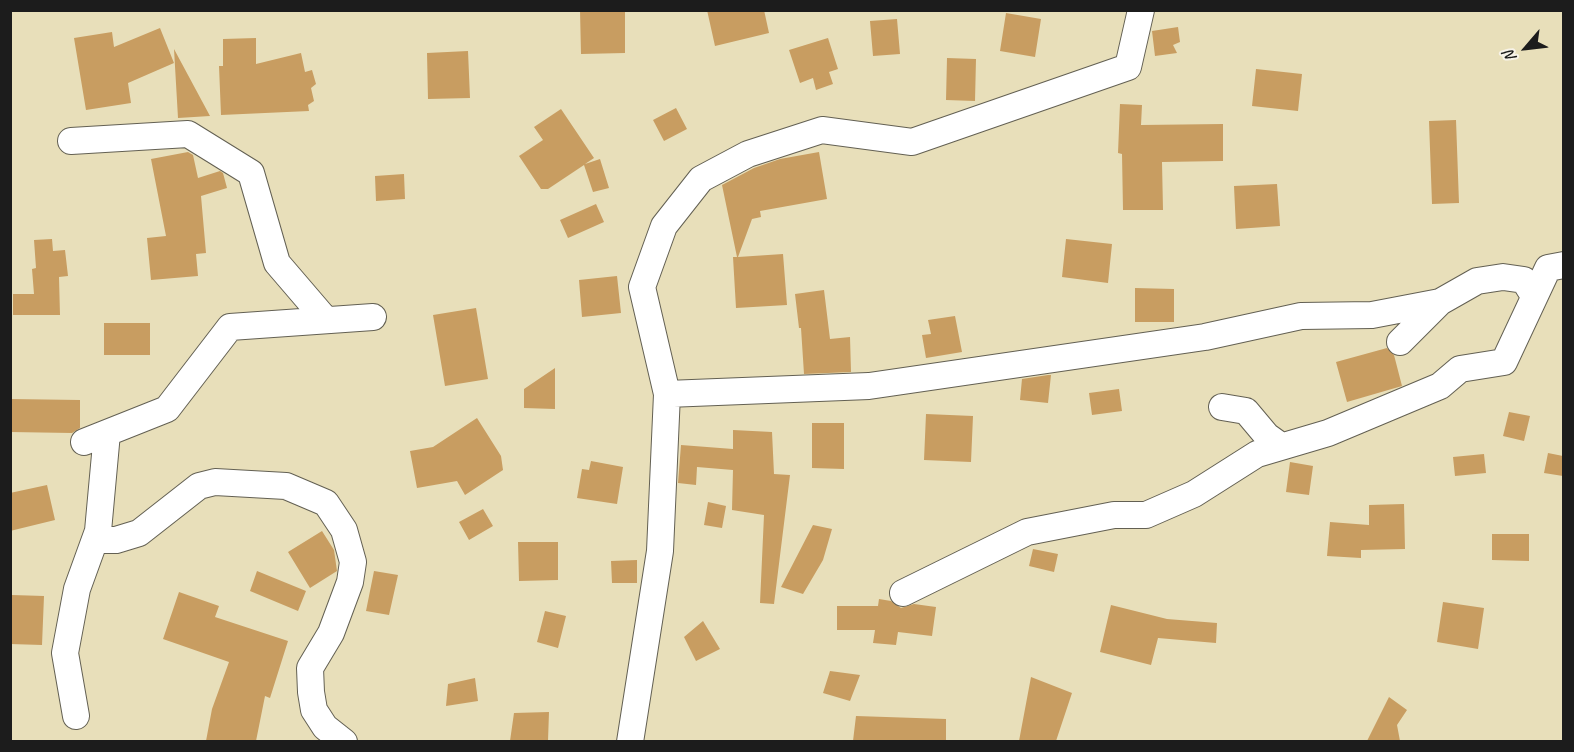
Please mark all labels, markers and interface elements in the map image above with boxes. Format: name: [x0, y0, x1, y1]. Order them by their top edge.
north arrow: [1496, 18, 1556, 78]
text: N: [1499, 47, 1521, 66]

